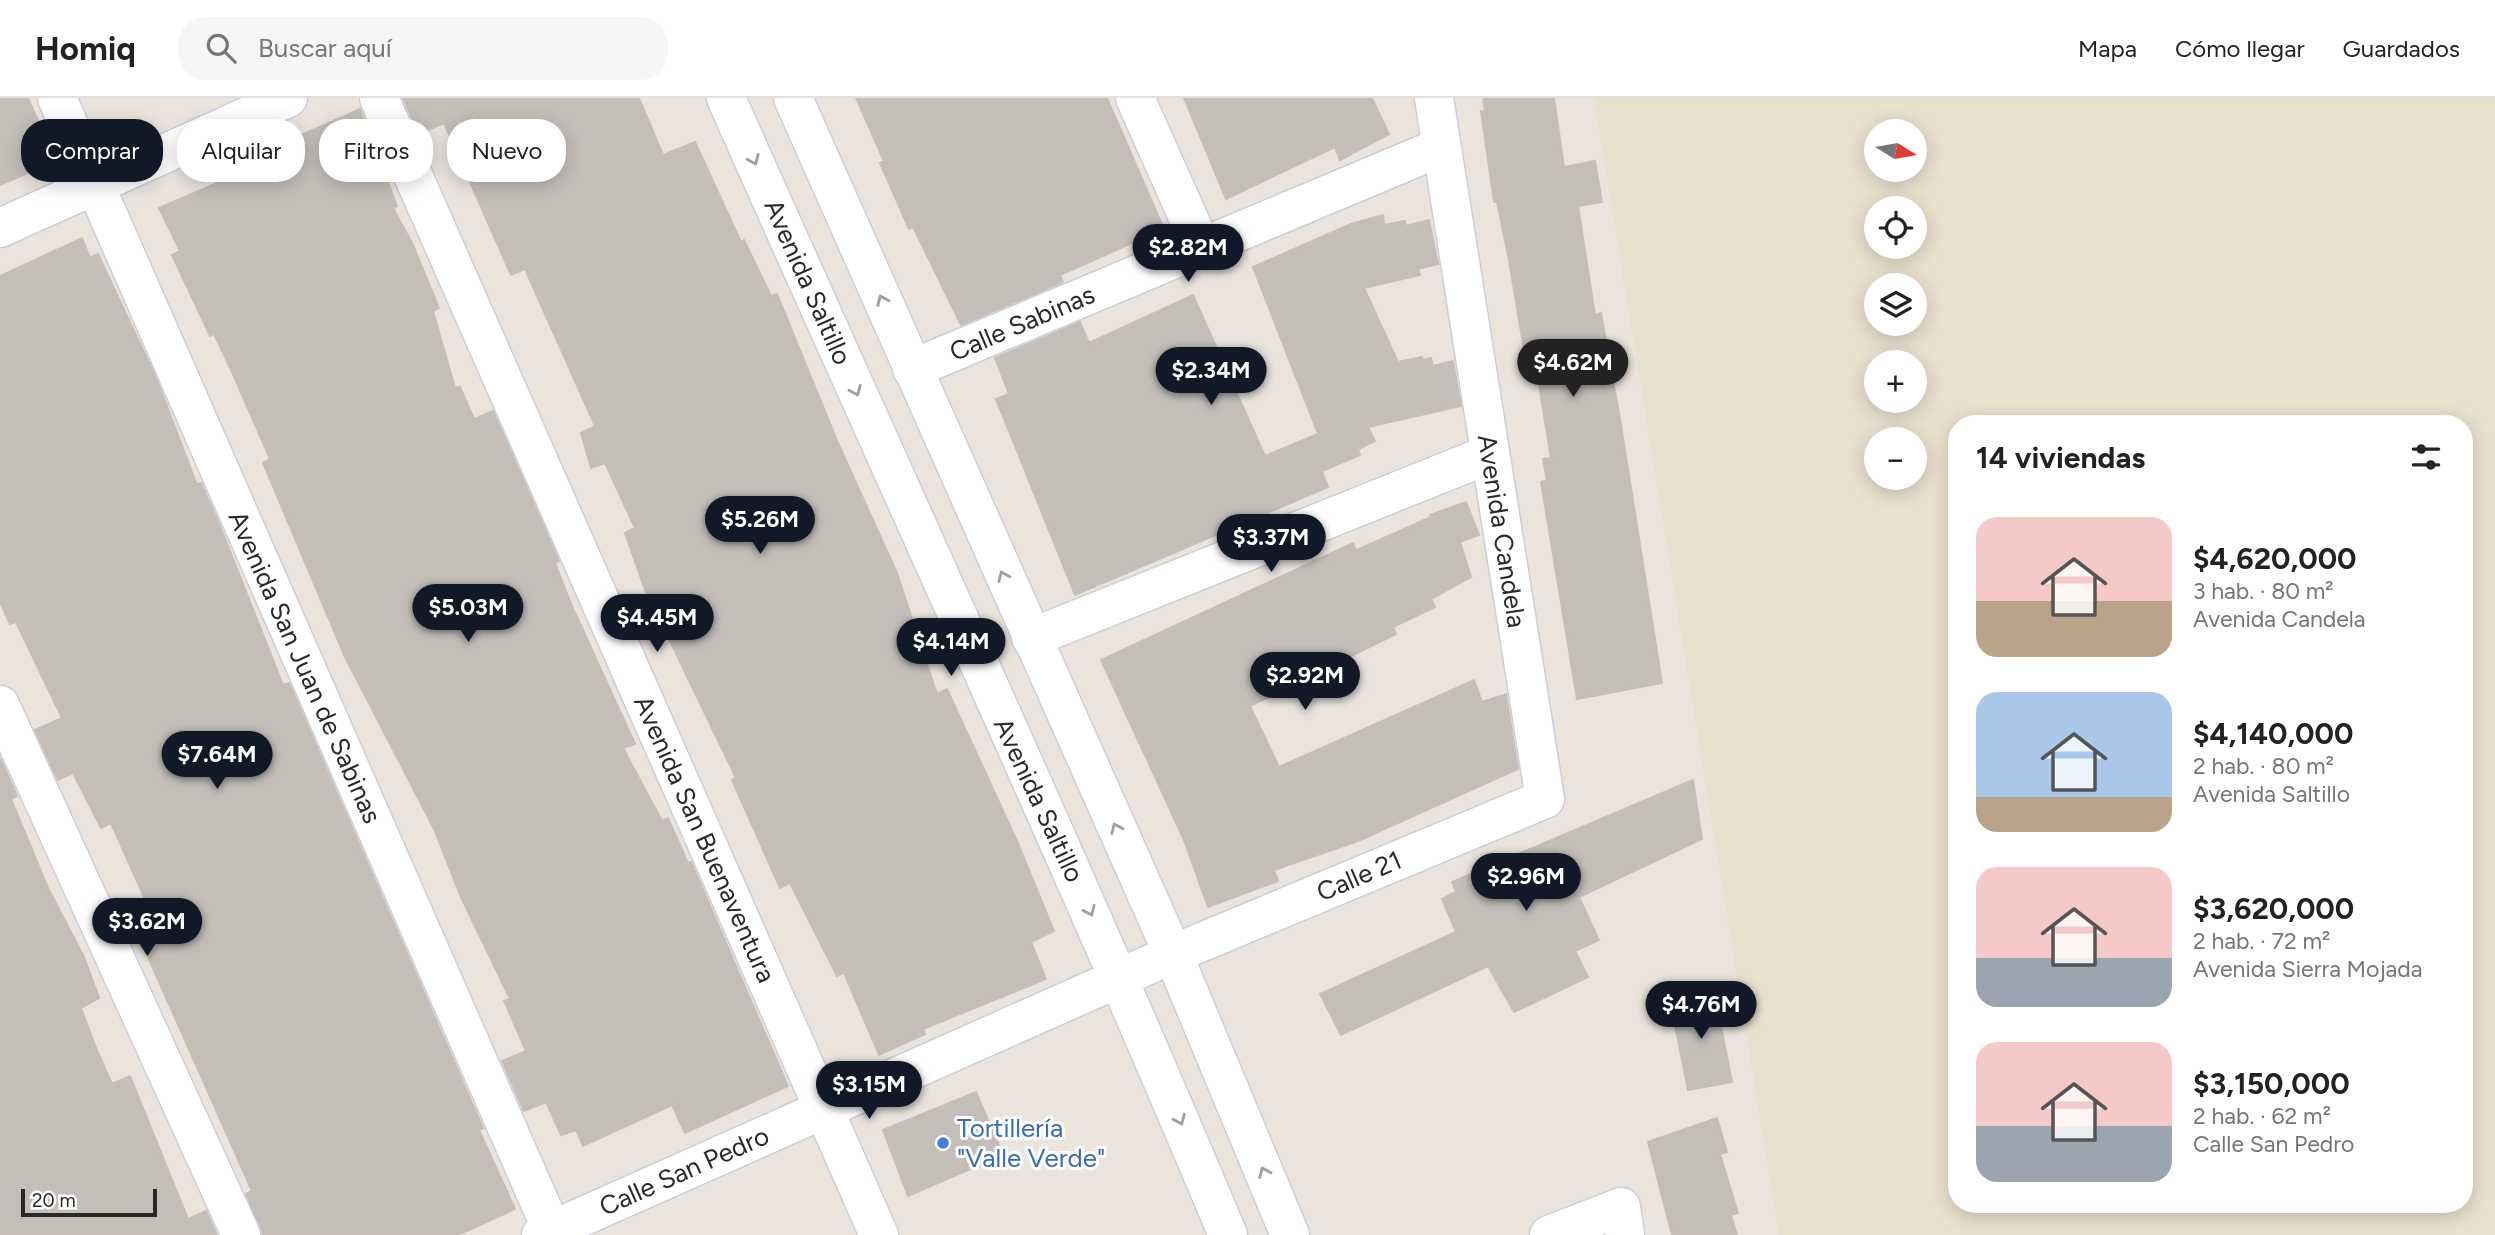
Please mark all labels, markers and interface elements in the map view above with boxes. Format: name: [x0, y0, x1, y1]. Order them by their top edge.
search box: [178, 17, 668, 80]
text: Homiq: [35, 29, 136, 68]
icon: search: [202, 29, 240, 67]
text: Buscar aquí: [258, 32, 392, 64]
text: Mapa: [2078, 34, 2137, 63]
text: Cómo llegar: [2175, 34, 2305, 63]
text: Guardados: [2343, 34, 2460, 63]
chip: Comprar: [21, 119, 163, 182]
chip: Alquilar: [177, 119, 305, 182]
chip: Filtros: [319, 119, 433, 182]
chip: Nuevo: [447, 119, 566, 182]
north arrow: [1864, 119, 1927, 182]
map controls: [1864, 119, 1927, 490]
one-way arrow: [746, 153, 760, 166]
street label: Avenida Saltillo: [757, 194, 859, 370]
button: locate: [1864, 196, 1927, 259]
pin: $2.82M: [1131, 225, 1245, 284]
text: $2.82M: [1149, 233, 1227, 261]
button: layers: [1864, 273, 1927, 336]
street label: Calle Sabinas: [945, 278, 1099, 368]
one-way arrow: [876, 295, 890, 307]
pin: $4.62M: [1516, 340, 1630, 399]
pin: $2.34M: [1154, 348, 1268, 407]
text: $4.62M: [1533, 348, 1613, 376]
button: +: [1864, 350, 1927, 413]
text: $2.34M: [1172, 356, 1250, 384]
one-way arrow: [848, 383, 862, 396]
button: −: [1864, 427, 1927, 490]
street label: Avenida Candela: [1471, 432, 1533, 630]
icon: filters: [2407, 438, 2445, 476]
text: 14 viviendas: [1976, 439, 2145, 476]
pin: $5.26M: [703, 496, 817, 556]
text: $5.26M: [721, 505, 799, 533]
street label: Avenida San Juan de Sabinas: [222, 506, 388, 828]
pin: $3.37M: [1214, 514, 1328, 574]
text: $3.37M: [1233, 523, 1309, 551]
text: $4,620,000: [2193, 540, 2357, 577]
icon: home: [2032, 545, 2116, 629]
one-way arrow: [997, 570, 1011, 583]
text: 3 hab. · 80 m²: [2193, 577, 2334, 605]
pin: $5.03M: [411, 584, 525, 644]
text: $5.03M: [428, 593, 508, 621]
pin: $4.45M: [600, 594, 714, 654]
text: $4.45M: [617, 603, 697, 631]
text: Avenida Candela: [2193, 605, 2366, 633]
pin: $4.14M: [894, 618, 1008, 678]
text: $4.14M: [913, 627, 989, 655]
pin: $2.92M: [1248, 652, 1362, 712]
text: $2.92M: [1266, 661, 1344, 689]
street label: Avenida San Buenaventura: [627, 691, 783, 987]
street label: Avenida Saltillo: [987, 713, 1091, 887]
text: $4,140,000: [2193, 715, 2353, 752]
icon: home: [2032, 720, 2116, 804]
pin: $7.64M: [160, 732, 274, 791]
text: $7.64M: [178, 740, 256, 768]
text: 2 hab. · 80 m²: [2193, 752, 2334, 780]
text: Avenida Saltillo: [2193, 780, 2350, 808]
one-way arrow: [1110, 823, 1124, 835]
street label: Calle 21: [1312, 844, 1406, 908]
pin: $2.96M: [1469, 854, 1583, 913]
text: $2.96M: [1487, 862, 1565, 890]
text: $3,620,000: [2193, 890, 2354, 927]
icon: home: [2032, 895, 2116, 979]
pin: $3.62M: [90, 898, 204, 958]
one-way arrow: [1082, 904, 1096, 916]
text: $3.62M: [108, 907, 186, 935]
text: 2 hab. · 72 m²: [2193, 927, 2330, 955]
text: Avenida Sierra Mojada: [2193, 955, 2423, 983]
pin: $4.76M: [1644, 982, 1758, 1041]
text: $4.76M: [1662, 990, 1740, 1018]
pin: $3.15M: [812, 1062, 926, 1121]
text: $3,150,000: [2193, 1065, 2350, 1102]
text: $3.15M: [832, 1070, 906, 1098]
icon: home: [2032, 1070, 2116, 1154]
text: 2 hab. · 62 m²: [2193, 1102, 2331, 1130]
place label: Tortillería "Valle Verde": [957, 1112, 1105, 1174]
one-way arrow: [1172, 1112, 1186, 1125]
street label: Calle San Pedro: [594, 1119, 774, 1223]
text: Calle San Pedro: [2193, 1130, 2354, 1158]
marker: Tortillería "Valle Verde": [935, 1135, 951, 1151]
one-way arrow: [1258, 1167, 1272, 1179]
scale bar: [21, 1186, 158, 1218]
text: 20 m: [32, 1189, 76, 1212]

